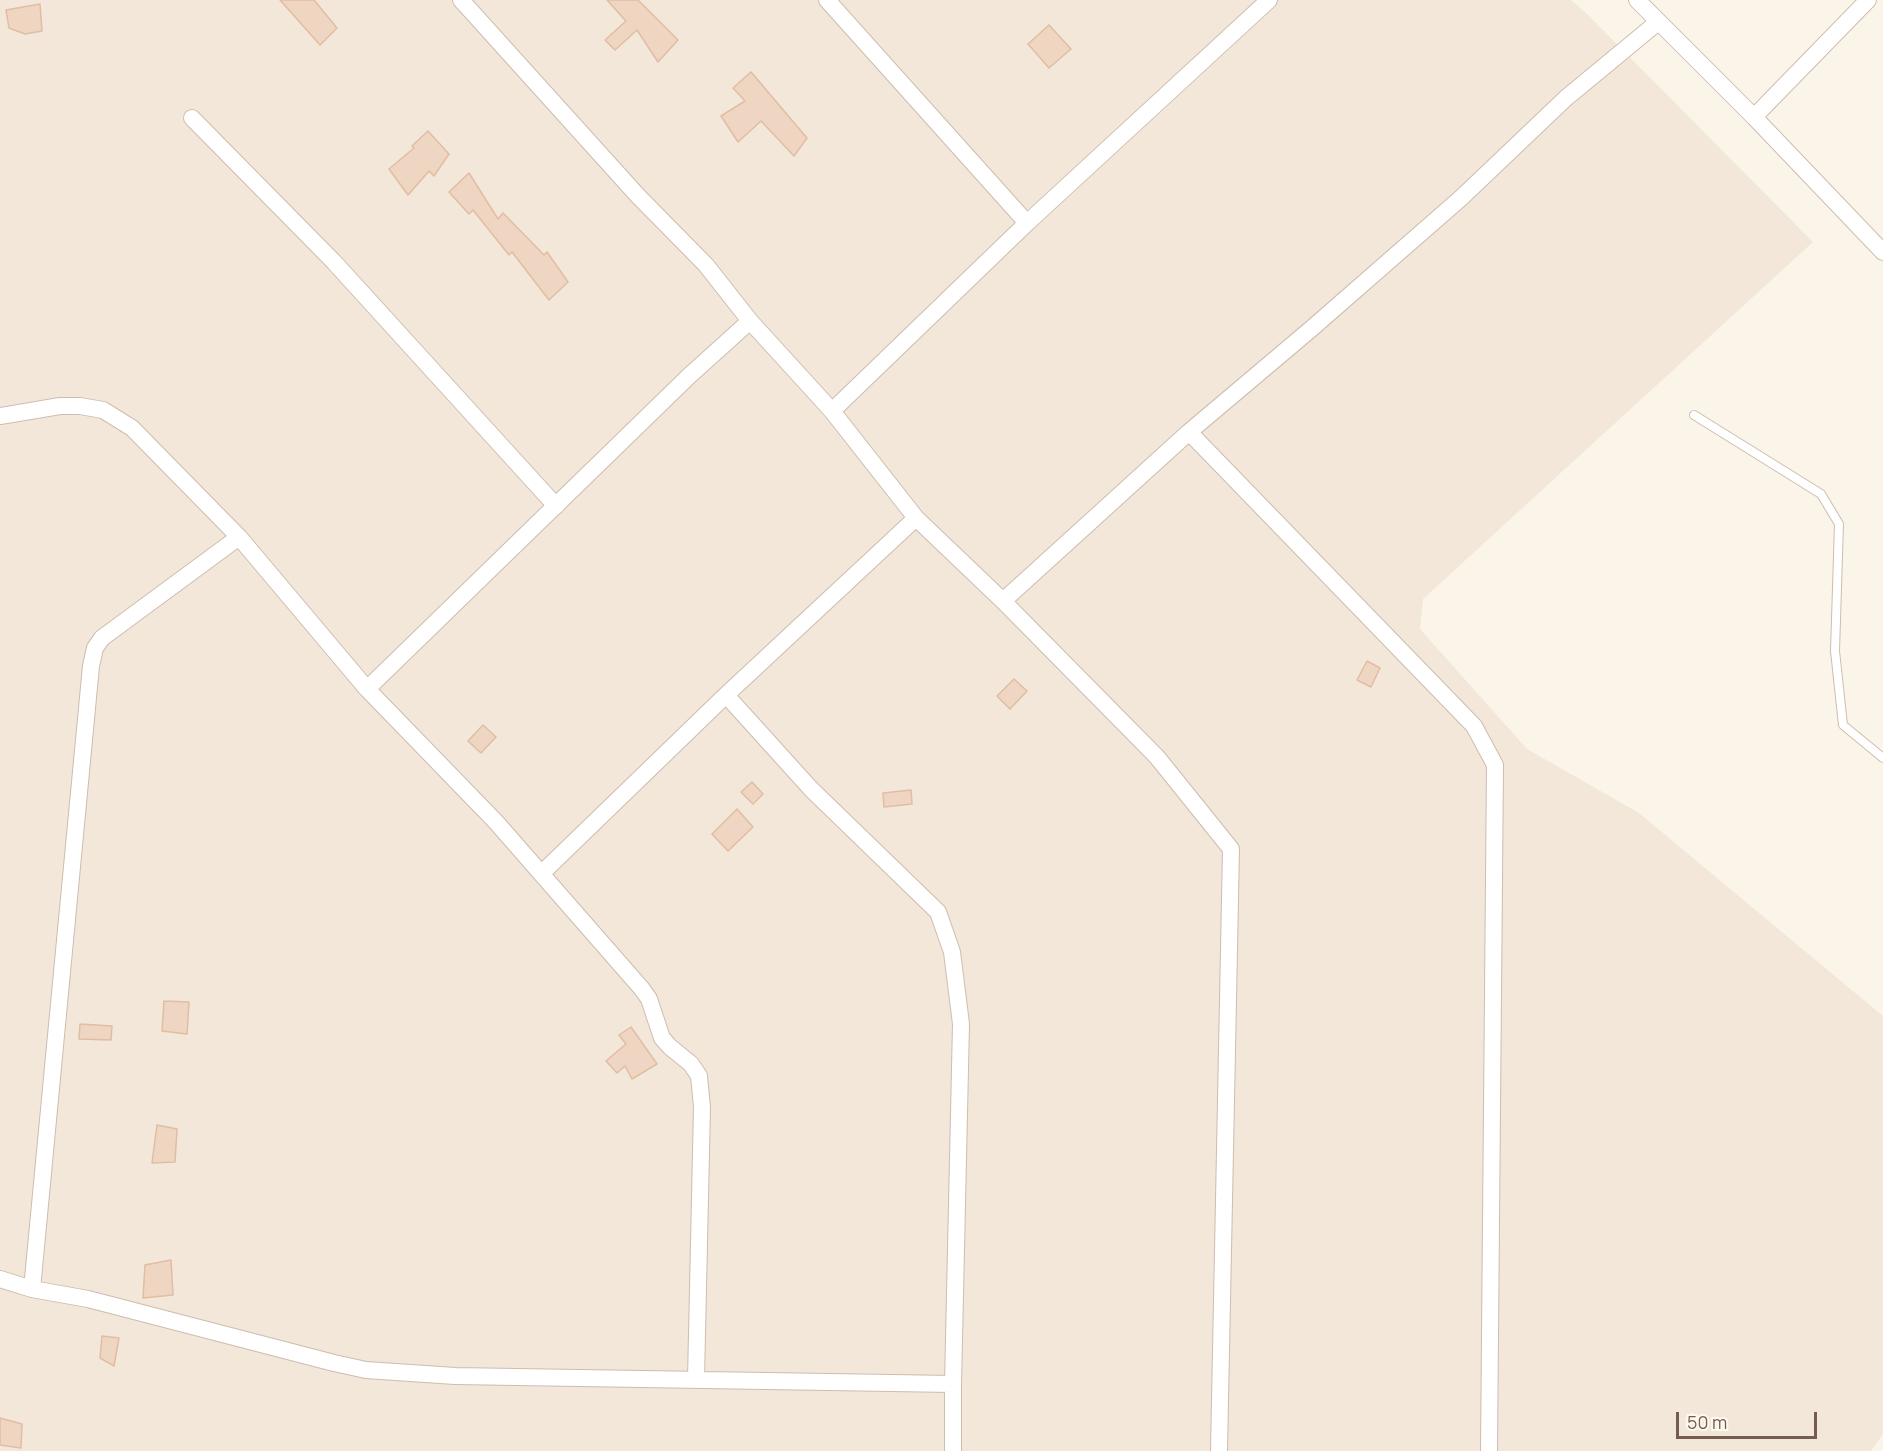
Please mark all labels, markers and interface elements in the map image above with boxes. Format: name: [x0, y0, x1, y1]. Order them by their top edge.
scale bar: [1679, 1400, 1820, 1438]
text: 50 m: [1687, 1410, 1727, 1434]

